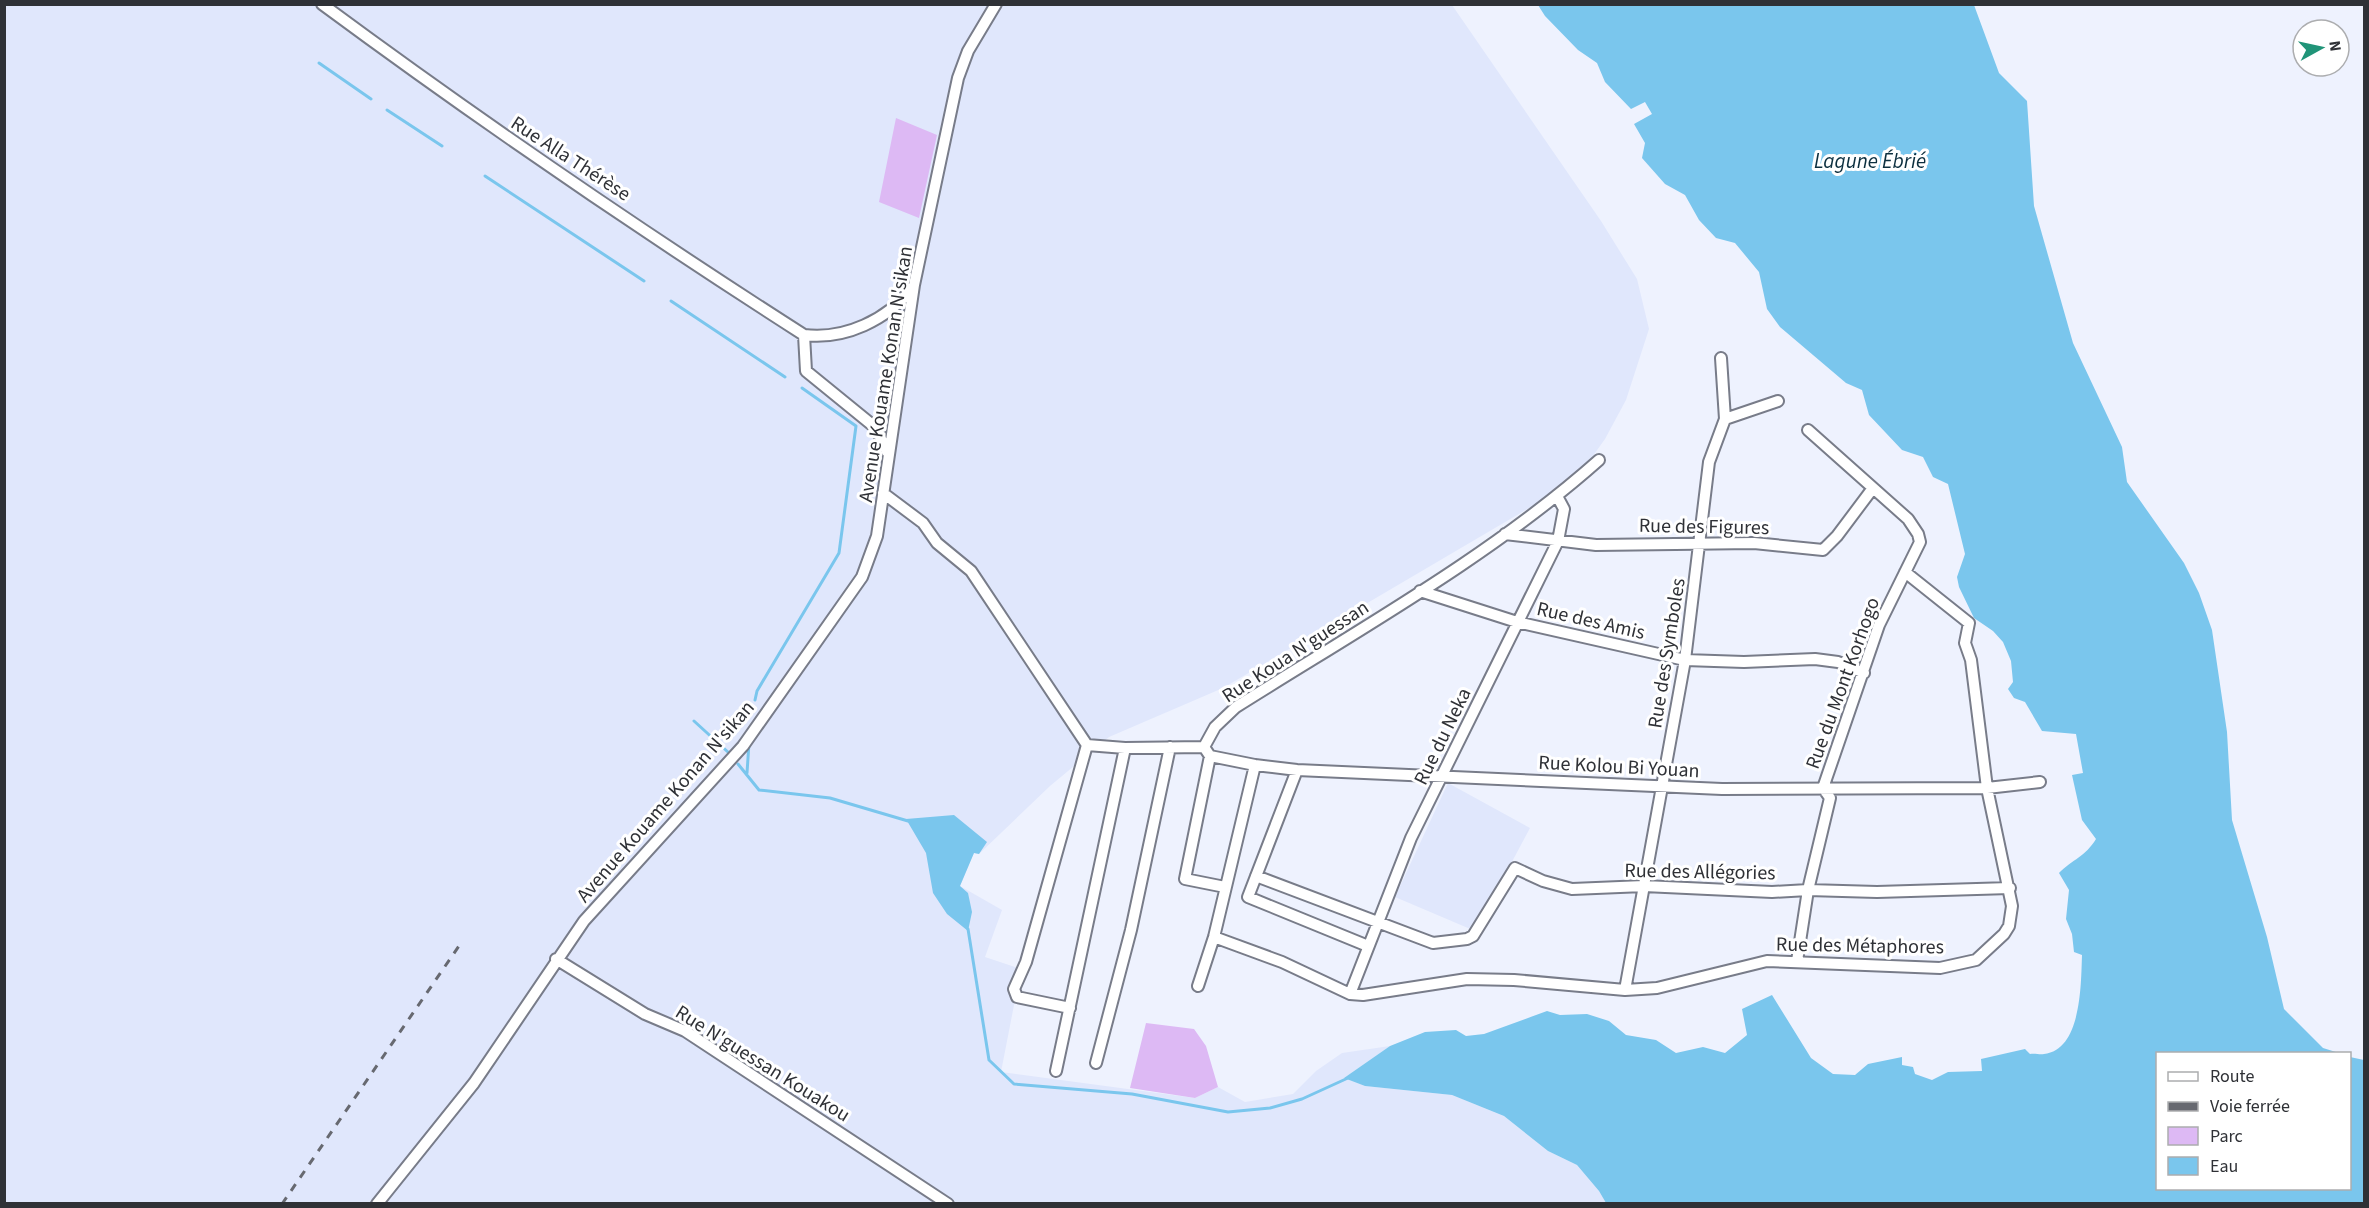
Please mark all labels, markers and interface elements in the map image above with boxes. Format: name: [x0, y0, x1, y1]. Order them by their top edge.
north arrow: [2291, 18, 2351, 78]
text: N: [2323, 39, 2346, 53]
street label: Rue Alla Thérèse: [505, 110, 636, 208]
water label: Lagune Ébrié: [1814, 146, 1927, 176]
street label: Avenue Kouame Konan N'sikan: [852, 244, 920, 504]
street label: Rue des Figures: [1639, 512, 1769, 542]
street label: Rue des Symboles: [1641, 576, 1693, 730]
street label: Rue Koua N'guessan: [1217, 594, 1374, 710]
street label: Rue du Mont Korhogo: [1799, 594, 1887, 773]
street label: Rue des Amis: [1534, 595, 1648, 647]
street label: Rue du Neka: [1407, 683, 1478, 790]
street label: Avenue Kouame Konan N'sikan: [570, 695, 761, 909]
street label: Rue Kolou Bi Youan: [1538, 749, 1700, 785]
street label: Rue des Allégories: [1624, 857, 1776, 887]
street label: Rue des Métaphores: [1776, 931, 1944, 961]
street label: Rue N'guessan Kouakou: [670, 999, 855, 1129]
legend: [2156, 1052, 2351, 1190]
text: Route: [2210, 1064, 2254, 1089]
text: Voie ferrée: [2210, 1094, 2290, 1119]
text: Parc: [2210, 1124, 2243, 1149]
text: Eau: [2210, 1154, 2238, 1179]

